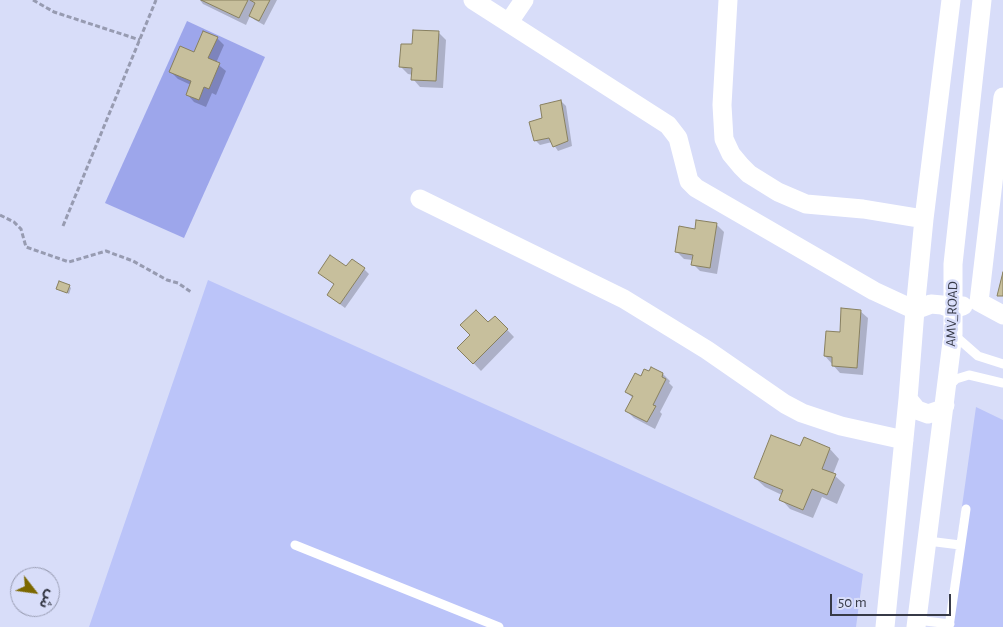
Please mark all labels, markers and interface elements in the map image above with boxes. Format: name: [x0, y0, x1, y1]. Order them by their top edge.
street label: AMV_ROAD: [942, 281, 962, 347]
north arrow: [10, 567, 60, 617]
scale bar: [833, 584, 954, 616]
text: ش: [36, 587, 58, 611]
text: 50 m: [838, 595, 867, 610]

